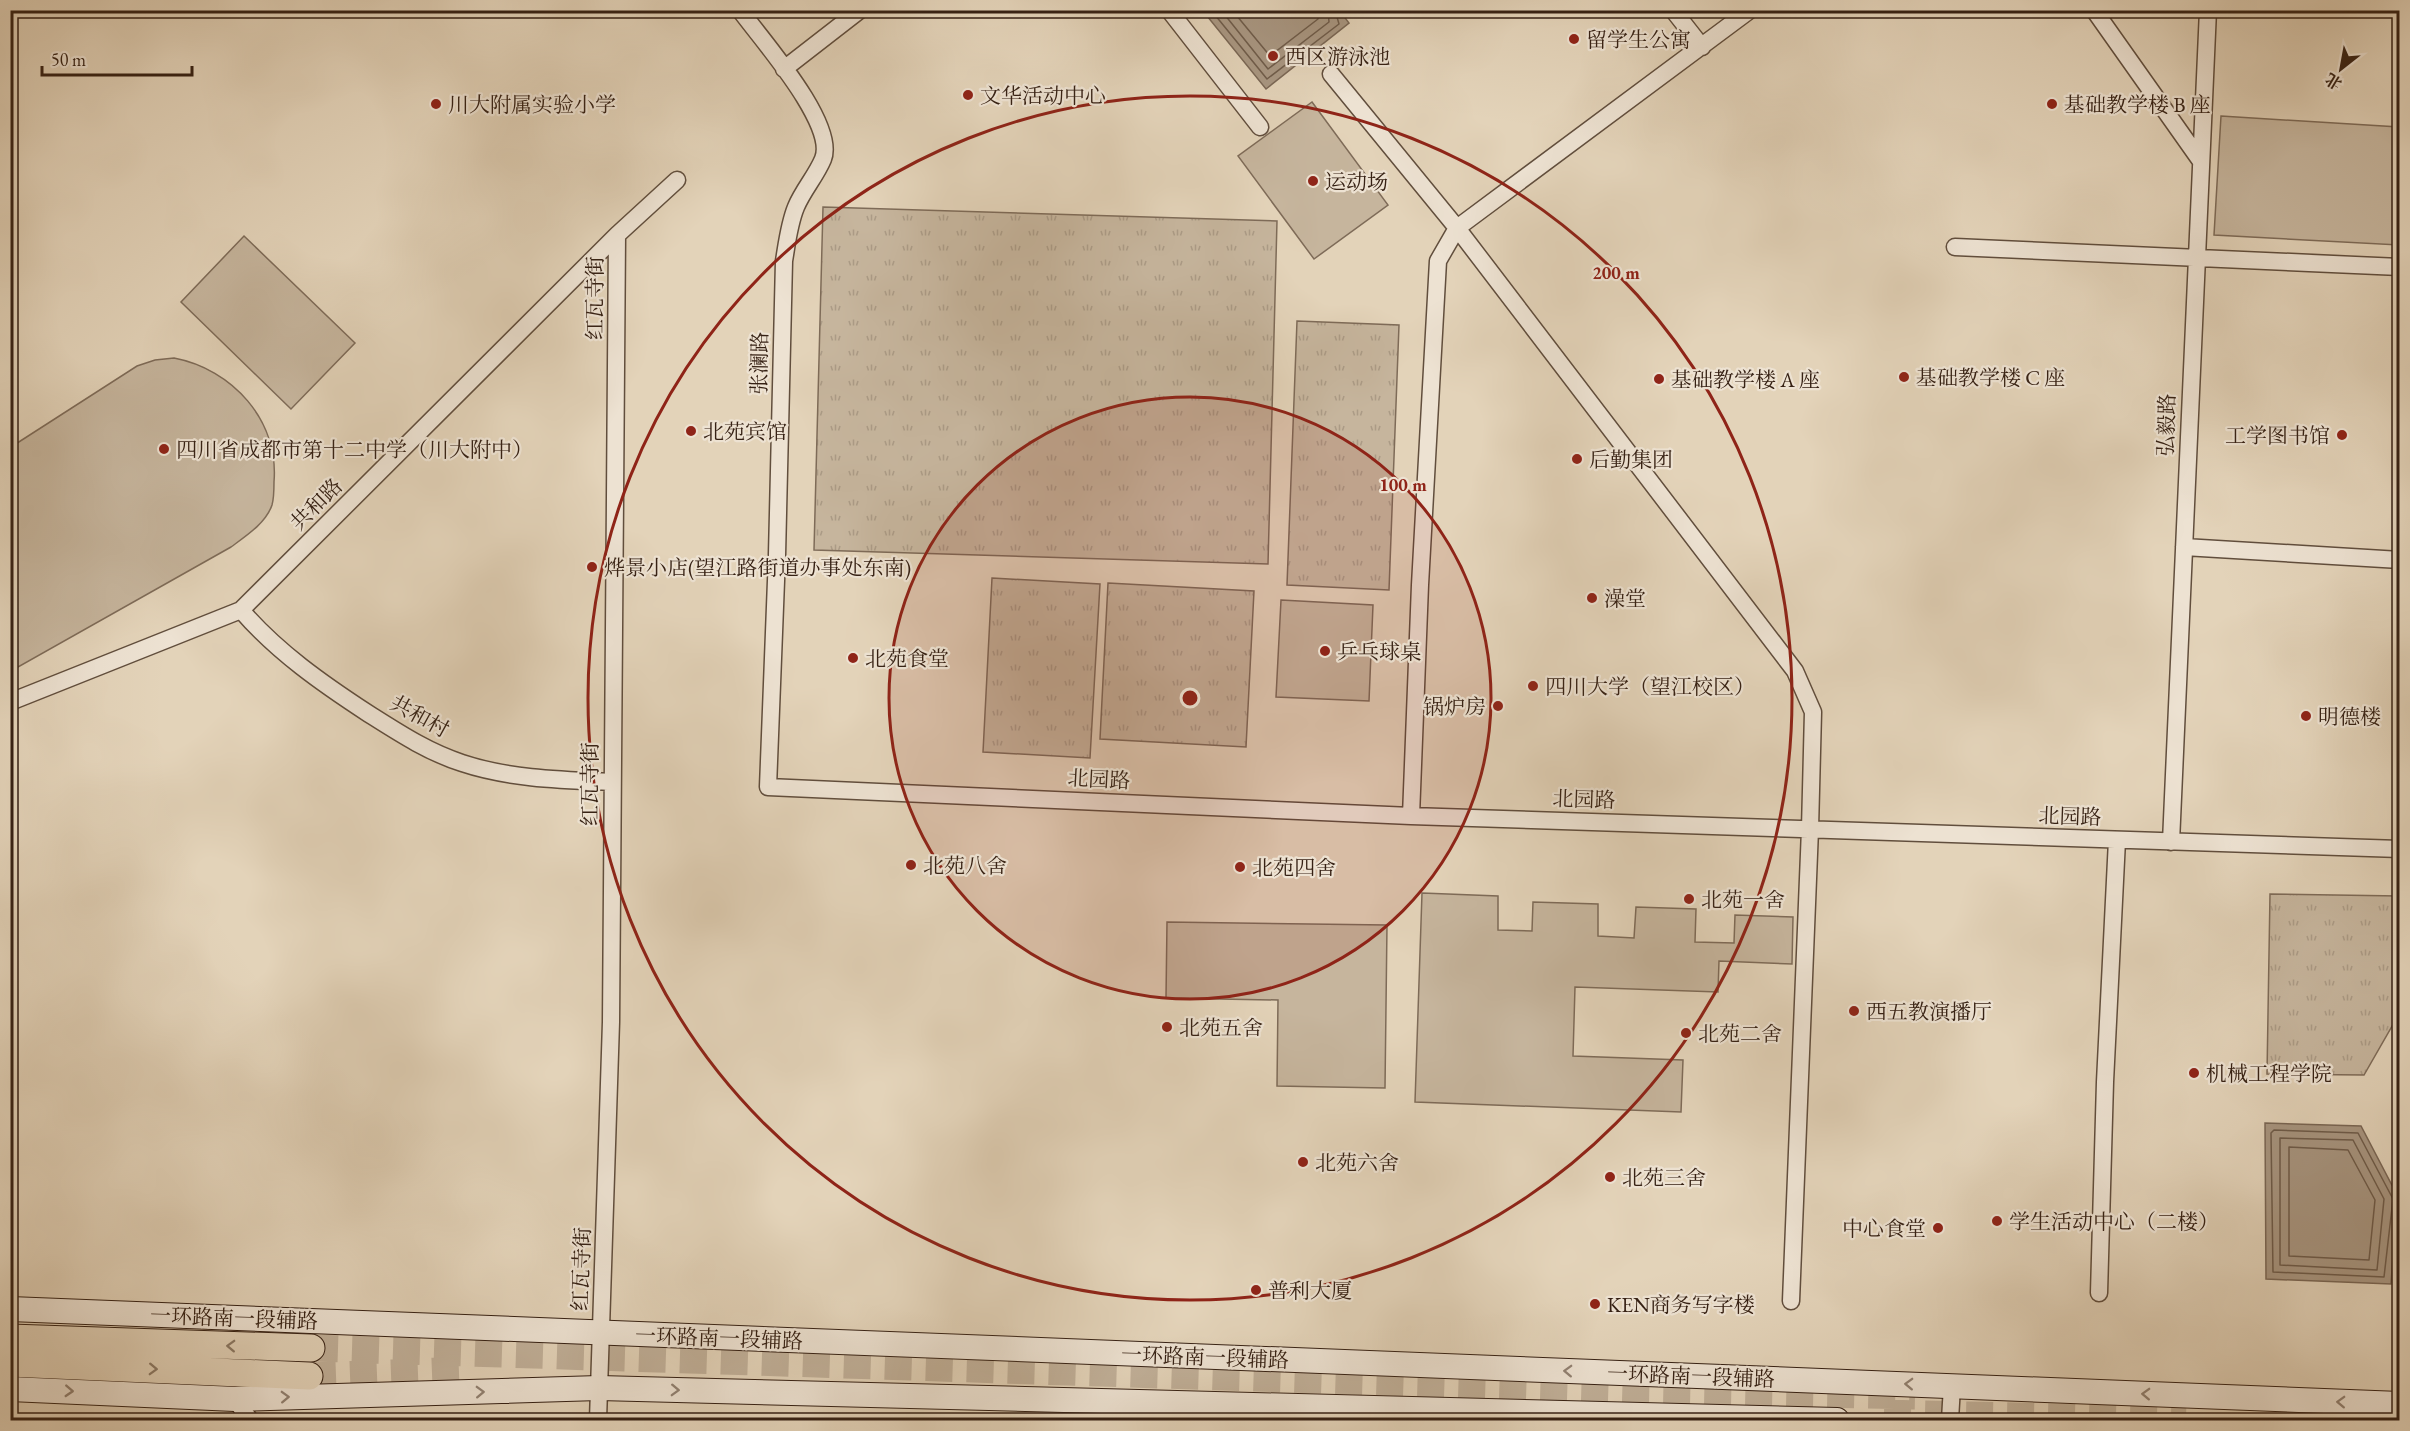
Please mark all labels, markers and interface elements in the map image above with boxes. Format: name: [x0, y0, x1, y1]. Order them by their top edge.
place label: 留学生公寓: [1586, 26, 1691, 53]
marker: 留学生公寓: [1567, 32, 1581, 46]
scale bar: [42, 39, 192, 77]
north arrow: [2311, 39, 2371, 99]
place label: 西区游泳池: [1285, 43, 1390, 70]
text: 50 m: [51, 48, 86, 71]
marker: 西区游泳池: [1266, 49, 1280, 63]
text: 北: [2321, 68, 2346, 95]
place label: 文华活动中心: [980, 82, 1106, 109]
marker: 文华活动中心: [961, 88, 975, 102]
place label: 川大附属实验小学: [448, 91, 616, 118]
place label: 基础教学楼 B 座: [2064, 91, 2211, 118]
marker: 川大附属实验小学: [429, 97, 443, 111]
marker: 基础教学楼 B 座: [2045, 97, 2059, 111]
place label: 运动场: [1325, 168, 1388, 195]
marker: 运动场: [1306, 174, 1320, 188]
street label: 红瓦寺街: [581, 256, 608, 340]
text: 200 m: [1592, 261, 1640, 284]
street label: 张澜路: [745, 331, 773, 395]
place label: 基础教学楼 C 座: [1916, 364, 2065, 391]
place label: 基础教学楼 A 座: [1671, 366, 1820, 393]
marker: 基础教学楼 C 座: [1897, 370, 1911, 384]
marker: 基础教学楼 A 座: [1652, 372, 1666, 386]
street label: 弘毅路: [2151, 393, 2181, 457]
place label: 北苑宾馆: [703, 418, 787, 445]
place label: 工学图书馆: [2225, 422, 2330, 449]
marker: 北苑宾馆: [684, 424, 698, 438]
marker: 工学图书馆: [2335, 428, 2349, 442]
place label: 四川省成都市第十二中学（川大附中）: [176, 436, 533, 463]
marker: 四川省成都市第十二中学（川大附中）: [157, 442, 171, 456]
place label: 后勤集团: [1589, 446, 1673, 473]
marker: 后勤集团: [1570, 452, 1584, 466]
street label: 共和路: [284, 472, 348, 536]
text: 100 m: [1379, 473, 1427, 496]
place label: 烨景小店(望江路街道办事处东南): [604, 554, 911, 581]
marker: 烨景小店(望江路街道办事处东南): [585, 560, 599, 574]
place label: 澡堂: [1604, 585, 1646, 612]
marker: 澡堂: [1585, 591, 1599, 605]
place label: 乒乓球桌: [1337, 638, 1421, 665]
marker: 乒乓球桌: [1318, 644, 1332, 658]
place label: 北苑食堂: [865, 645, 949, 672]
marker: 北苑食堂: [846, 651, 860, 665]
place label: 四川大学（望江校区）: [1545, 673, 1755, 700]
marker: 四川大学（望江校区）: [1526, 679, 1540, 693]
centre of rings: [1180, 688, 1200, 708]
street label: 共和村: [386, 689, 454, 743]
place label: 锅炉房: [1423, 693, 1486, 720]
marker: 锅炉房: [1491, 699, 1505, 713]
place label: 明德楼: [2318, 703, 2381, 730]
marker: 明德楼: [2299, 709, 2313, 723]
street label: 红瓦寺街: [576, 742, 603, 826]
street label: 北园路: [1067, 764, 1131, 794]
street label: 北园路: [1552, 784, 1616, 814]
street label: 北园路: [2038, 801, 2102, 831]
place label: 北苑八舍: [923, 852, 1007, 879]
place label: 北苑四舍: [1252, 854, 1336, 881]
marker: 北苑八舍: [904, 858, 918, 872]
marker: 北苑四舍: [1233, 860, 1247, 874]
place label: 北苑一舍: [1701, 886, 1785, 913]
marker: 北苑一舍: [1682, 892, 1696, 906]
place label: 西五教演播厅: [1866, 998, 1992, 1025]
marker: 西五教演播厅: [1847, 1004, 1861, 1018]
place label: 北苑五舍: [1179, 1014, 1263, 1041]
marker: 北苑五舍: [1160, 1020, 1174, 1034]
place label: 北苑二舍: [1698, 1020, 1782, 1047]
marker: 北苑二舍: [1679, 1026, 1693, 1040]
place label: 机械工程学院: [2206, 1060, 2332, 1087]
marker: 机械工程学院: [2187, 1066, 2201, 1080]
place label: 北苑六舍: [1315, 1149, 1399, 1176]
marker: 北苑六舍: [1296, 1155, 1310, 1169]
place label: 北苑三舍: [1622, 1164, 1706, 1191]
marker: 北苑三舍: [1603, 1170, 1617, 1184]
place label: 学生活动中心（二楼）: [2009, 1208, 2219, 1235]
marker: 学生活动中心（二楼）: [1990, 1214, 2004, 1228]
place label: 中心食堂: [1842, 1215, 1926, 1242]
marker: 中心食堂: [1931, 1221, 1945, 1235]
street label: 红瓦寺街: [566, 1227, 596, 1311]
place label: 普利大厦: [1268, 1277, 1352, 1304]
marker: 普利大厦: [1249, 1283, 1263, 1297]
place label: KEN商务写字楼: [1607, 1291, 1755, 1318]
marker: KEN商务写字楼: [1588, 1297, 1602, 1311]
street label: 一环路南一段辅路: [150, 1302, 318, 1334]
street label: 一环路南一段辅路: [635, 1322, 803, 1354]
one-way arrow: [227, 1339, 236, 1352]
street label: 一环路南一段辅路: [1121, 1341, 1289, 1373]
street label: 一环路南一段辅路: [1607, 1360, 1775, 1392]
one-way arrow: [148, 1363, 157, 1376]
one-way arrow: [1563, 1365, 1572, 1378]
one-way arrow: [1905, 1378, 1914, 1391]
one-way arrow: [670, 1384, 679, 1397]
one-way arrow: [64, 1385, 73, 1398]
one-way arrow: [475, 1385, 484, 1398]
one-way arrow: [2142, 1388, 2151, 1400]
one-way arrow: [280, 1391, 289, 1404]
one-way arrow: [2337, 1396, 2346, 1408]

